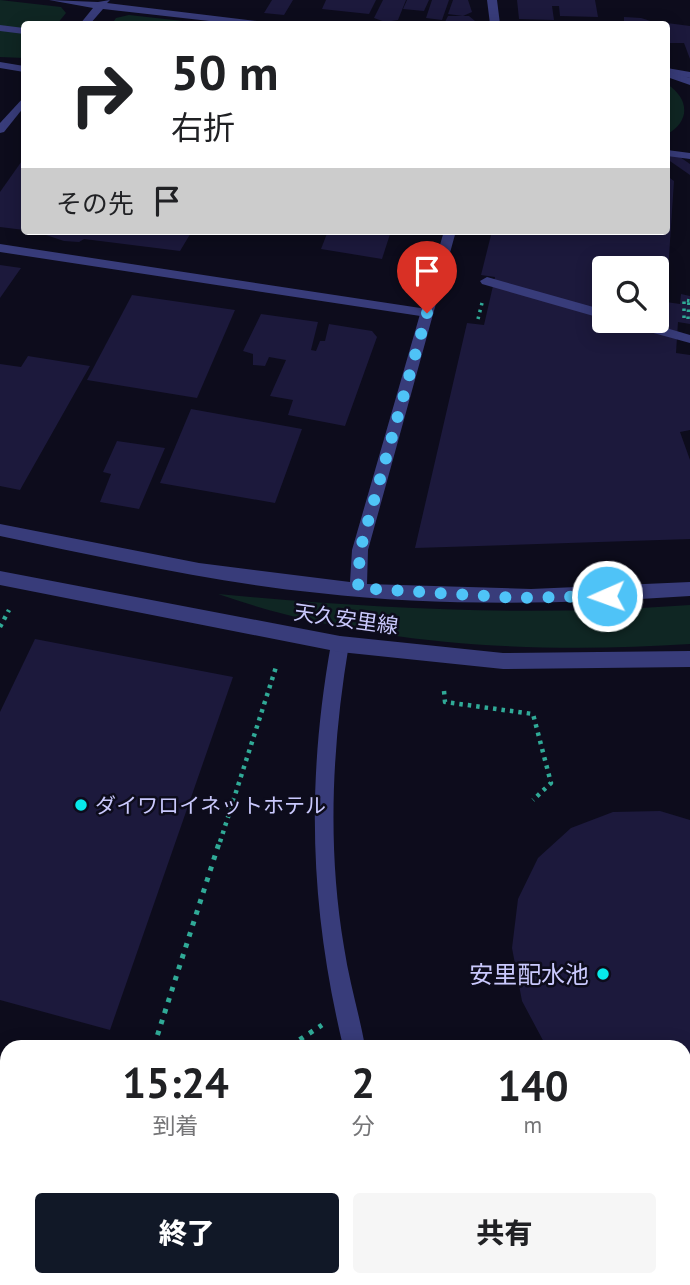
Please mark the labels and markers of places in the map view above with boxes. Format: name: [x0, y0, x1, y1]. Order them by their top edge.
pin: [397, 241, 457, 313]
place label: ダイワロイネットホテル: [95, 792, 326, 819]
marker: ダイワロイネットホテル: [73, 797, 89, 813]
place label: 安里配水池: [469, 959, 589, 990]
marker: 安里配水池: [595, 966, 611, 982]

